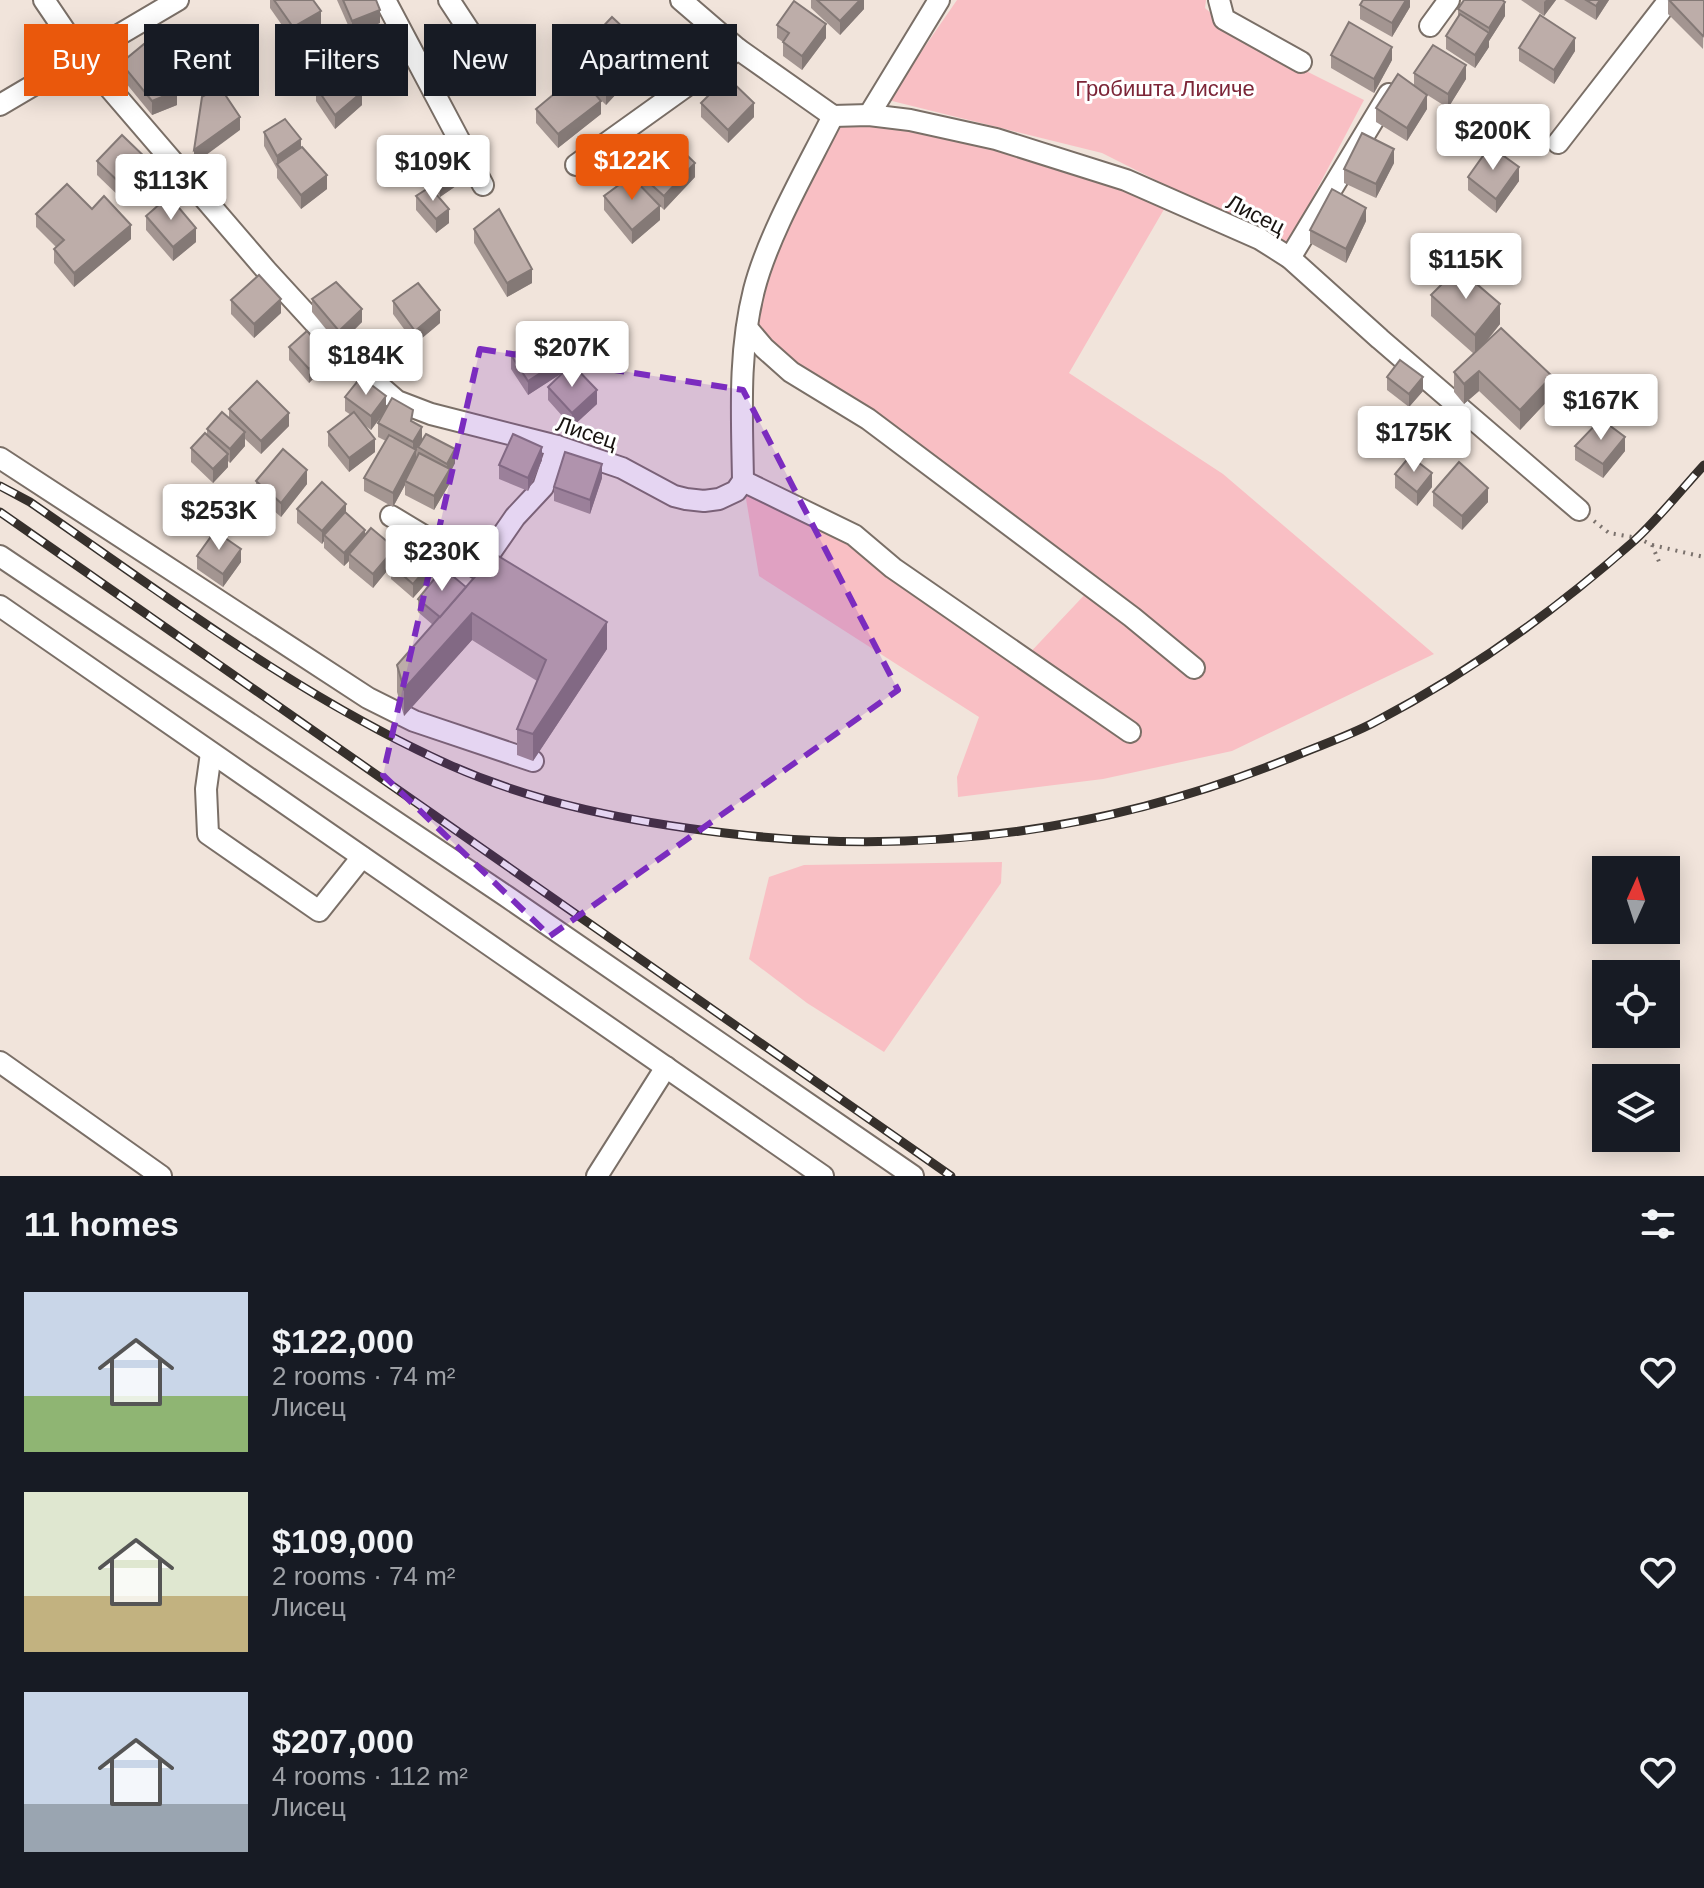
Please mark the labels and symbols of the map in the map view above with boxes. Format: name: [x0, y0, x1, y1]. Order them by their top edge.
park label: Гробишта Лисиче: [1075, 76, 1255, 101]
pin: $200K: [1437, 104, 1549, 172]
pin: $122K: [576, 134, 688, 202]
pin: $109K: [377, 135, 489, 203]
pin: $113K: [115, 154, 227, 222]
street label: Лисец: [1222, 189, 1290, 240]
pin: $115K: [1410, 233, 1522, 301]
pin: $207K: [516, 321, 628, 389]
pin: $184K: [310, 329, 422, 397]
pin: $167K: [1545, 374, 1657, 442]
pin: $175K: [1358, 406, 1470, 474]
street label: Лисец: [553, 411, 621, 454]
pin: $253K: [163, 484, 275, 552]
pin: $230K: [386, 525, 498, 593]
north arrow: [1592, 856, 1680, 944]

